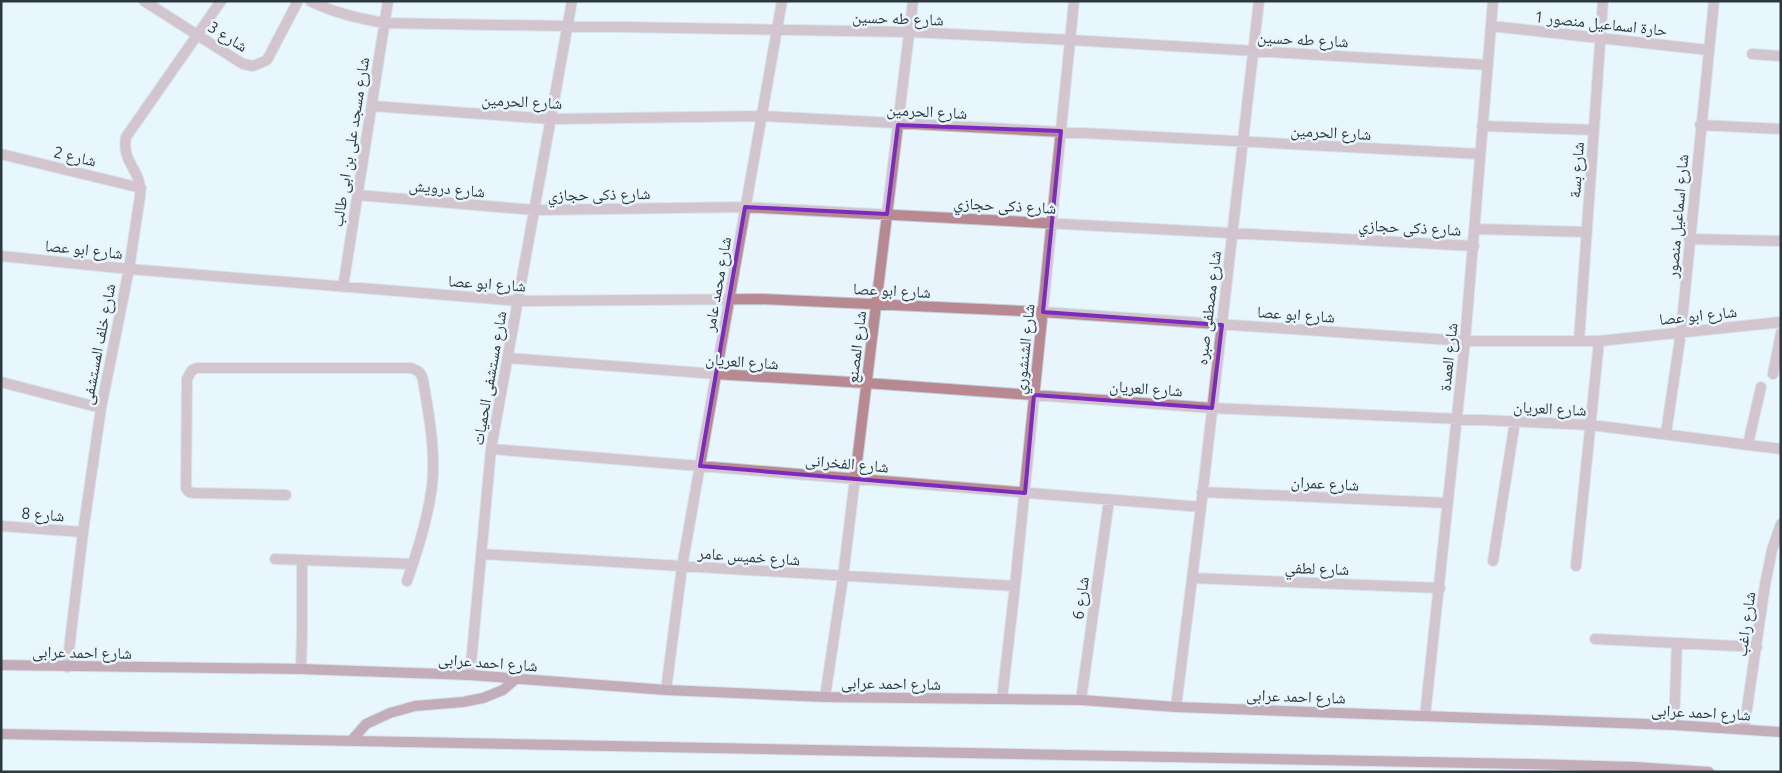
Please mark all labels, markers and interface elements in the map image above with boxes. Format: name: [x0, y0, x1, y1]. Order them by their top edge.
street label: شارع طه حسين: [852, 7, 944, 31]
street label: حارة اسماعيل منصور 1: [1534, 7, 1668, 41]
street label: شارع 3: [204, 17, 251, 57]
street label: شارع طه حسين: [1257, 28, 1349, 52]
street label: شارع مسجد على بن ابى طالب: [328, 56, 374, 229]
street label: شارع الحرمين: [481, 90, 563, 114]
street label: شارع الحرمين: [886, 100, 968, 124]
street label: شارع الحرمين: [1290, 121, 1372, 145]
street label: شارع بسة: [1565, 141, 1589, 199]
street label: شارع 2: [52, 142, 98, 172]
street label: شارع اسماعيل منصور: [1663, 153, 1693, 280]
street label: شارع درويش: [408, 176, 486, 202]
street label: شارع ذكى حجازي: [547, 184, 651, 208]
street label: شارع ذكى حجازي: [953, 193, 1057, 221]
street label: شارع ذكى حجازي: [1358, 215, 1462, 243]
street label: شارع محمد عامر: [700, 235, 736, 334]
street label: شارع ابو عصا: [44, 236, 124, 264]
street label: شارع مصطفى صبره: [1192, 250, 1226, 366]
street label: شارع ابو عصا: [447, 271, 527, 297]
street label: شارع ابو عصا: [852, 279, 931, 303]
street label: شارع خلف المستشفى: [77, 282, 121, 406]
street label: شارع ابو عصا: [1256, 302, 1336, 328]
street label: شارع ابو عصا: [1658, 302, 1738, 330]
street label: شارع الشنشوري: [1010, 303, 1042, 395]
street label: شارع مستشفى الحميات: [468, 310, 512, 447]
street label: شارع المصنع: [843, 310, 871, 384]
street label: شارع العمدة: [1435, 322, 1463, 392]
street label: شارع العريان: [705, 349, 779, 375]
street label: شارع العريان: [1109, 376, 1183, 402]
street label: شارع العريان: [1513, 397, 1587, 421]
street label: شارع الفخرانى: [804, 450, 890, 478]
street label: شارع عمران: [1290, 472, 1360, 496]
street label: شارع 8: [21, 504, 65, 526]
street label: شارع خميس عامر: [696, 543, 801, 571]
street label: شارع لطفي: [1284, 558, 1350, 582]
street label: شارع 6: [1068, 575, 1094, 621]
street label: شارع راغب: [1732, 590, 1760, 658]
street label: شارع احمد عرابى: [32, 642, 132, 664]
street label: شارع احمد عرابى: [438, 650, 538, 676]
street label: شارع احمد عرابى: [841, 673, 941, 695]
street label: شارع احمد عرابى: [1246, 685, 1346, 709]
street label: شارع احمد عرابى: [1651, 700, 1751, 726]

